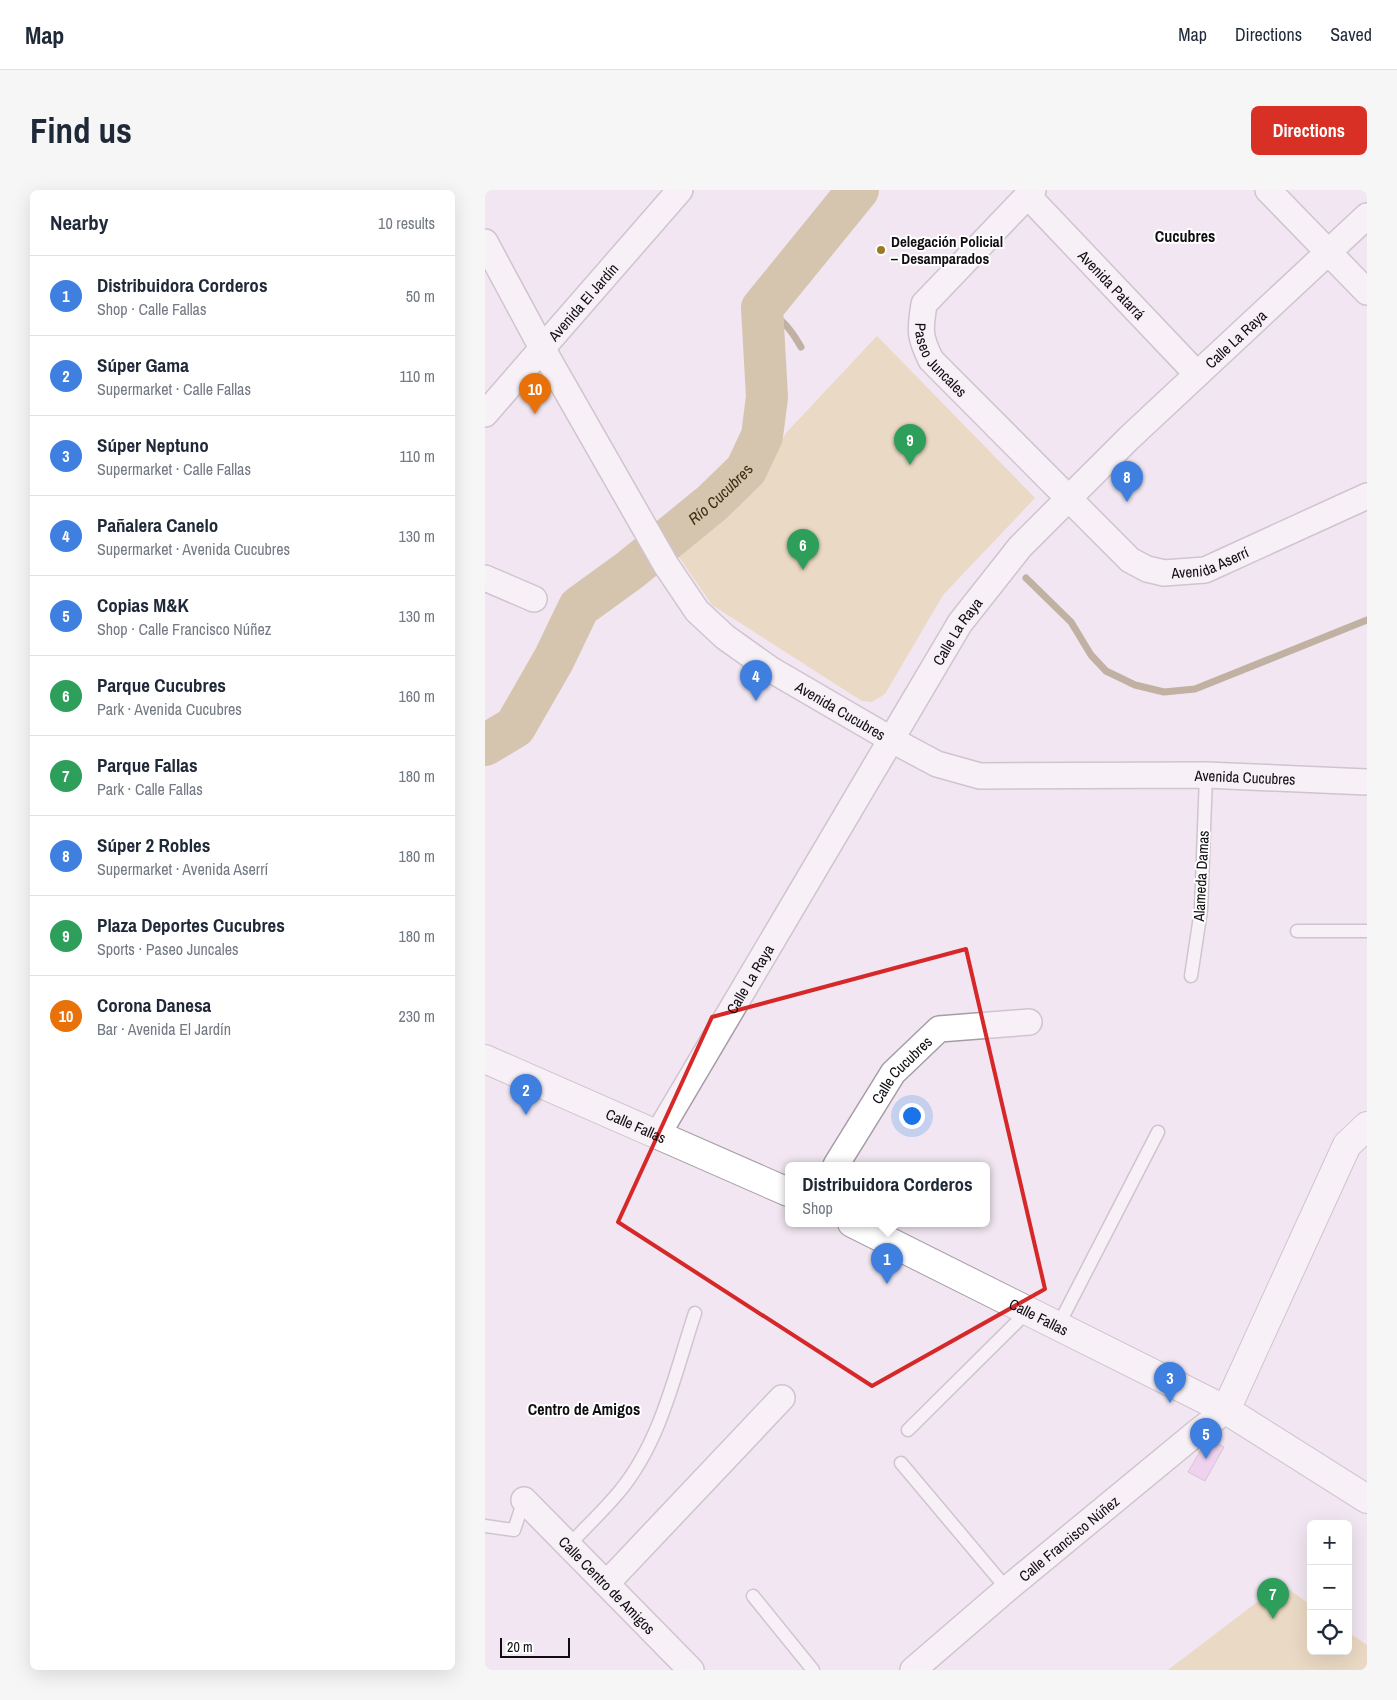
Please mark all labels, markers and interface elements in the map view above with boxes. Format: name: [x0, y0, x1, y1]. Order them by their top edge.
text: Map: [25, 19, 64, 51]
text: Map: [1178, 22, 1207, 47]
text: Directions: [1235, 22, 1302, 47]
text: Saved: [1330, 22, 1372, 47]
button: Directions: [1251, 106, 1367, 155]
text: Find us: [30, 107, 132, 154]
text: Nearby: [50, 208, 108, 237]
text: 10 results: [378, 212, 435, 234]
district label: Cucubres: [1155, 225, 1215, 247]
place label: Delegación Policial – Desamparados: [891, 231, 1003, 269]
marker: Delegación Policial – Desamparados: [875, 244, 887, 256]
street label: Avenida Patarrá: [1073, 244, 1150, 324]
street label: Avenida El Jardín: [542, 258, 623, 346]
text: Distribuidora Corderos: [97, 272, 268, 298]
text: 1: [62, 285, 70, 307]
text: 50 m: [406, 285, 435, 307]
text: Shop · Calle Fallas: [97, 298, 206, 320]
street label: Calle La Raya: [1200, 305, 1271, 373]
street label: Paseo Juncales: [911, 323, 972, 401]
text: Súper Gama: [97, 352, 189, 378]
text: 2: [62, 365, 70, 387]
text: 110 m: [399, 365, 435, 387]
pin: 10: [519, 373, 551, 414]
text: Supermarket · Calle Fallas: [97, 378, 251, 400]
pin: 9: [894, 424, 926, 465]
text: Súper Neptuno: [97, 432, 209, 458]
text: 3: [62, 445, 70, 467]
text: 110 m: [399, 445, 435, 467]
text: Supermarket · Calle Fallas: [97, 458, 251, 480]
water label: Río Cucubres: [683, 461, 758, 529]
pin: 8: [1111, 461, 1143, 502]
text: Pañalera Canelo: [97, 512, 218, 538]
text: 4: [62, 525, 70, 547]
text: 130 m: [399, 525, 435, 547]
pin: 6: [787, 529, 819, 570]
text: Supermarket · Avenida Cucubres: [97, 538, 290, 560]
street label: Avenida Aserrí: [1169, 541, 1252, 583]
text: Copias M&K: [97, 592, 189, 618]
street label: Calle La Raya: [927, 593, 987, 669]
text: 5: [62, 605, 70, 627]
text: 130 m: [399, 605, 435, 627]
text: Shop · Calle Francisco Núñez: [97, 618, 271, 640]
pin: 4: [740, 660, 772, 701]
text: Parque Cucubres: [97, 672, 226, 698]
street label: Avenida Cucubres: [791, 675, 890, 745]
text: 6: [62, 685, 70, 707]
text: 160 m: [399, 685, 435, 707]
text: Park · Avenida Cucubres: [97, 698, 242, 720]
text: Parque Fallas: [97, 752, 198, 778]
street label: Avenida Cucubres: [1193, 764, 1296, 789]
text: 7: [62, 765, 70, 787]
text: 180 m: [399, 765, 435, 787]
text: Park · Calle Fallas: [97, 778, 203, 800]
street label: Alameda Damas: [1188, 830, 1214, 923]
text: Súper 2 Robles: [97, 832, 210, 858]
text: 8: [62, 845, 70, 867]
text: 180 m: [399, 845, 435, 867]
text: Supermarket · Avenida Aserrí: [97, 858, 268, 880]
text: Plaza Deportes Cucubres: [97, 912, 285, 938]
text: 9: [62, 925, 70, 947]
text: 180 m: [399, 925, 435, 947]
text: Sports · Paseo Juncales: [97, 938, 239, 960]
street label: Calle La Raya: [721, 940, 778, 1018]
text: Corona Danesa: [97, 992, 211, 1018]
text: 10: [59, 1005, 73, 1027]
text: 230 m: [399, 1005, 435, 1027]
text: Bar · Avenida El Jardín: [97, 1018, 231, 1040]
street label: Calle Cucubres: [866, 1031, 936, 1108]
pin: 2: [510, 1074, 542, 1115]
street label: Calle Fallas: [603, 1103, 669, 1148]
your location: [899, 1103, 925, 1129]
popup: [785, 1162, 990, 1227]
text: Distribuidora Corderos: [802, 1171, 973, 1197]
text: Shop: [802, 1197, 833, 1219]
pin: 1: [871, 1243, 903, 1284]
street label: Calle Fallas: [1006, 1293, 1072, 1340]
pin: 3: [1154, 1362, 1186, 1403]
district label: Centro de Amigos: [528, 1398, 640, 1420]
pin: 5: [1190, 1418, 1222, 1459]
street label: Calle Francisco Núñez: [1014, 1490, 1123, 1586]
map controls: [1307, 1520, 1352, 1655]
button: +: [1307, 1520, 1352, 1565]
street label: Calle Centro de Amigos: [554, 1531, 660, 1639]
button: −: [1307, 1565, 1352, 1610]
pin: 7: [1257, 1578, 1289, 1619]
button: locate: [1307, 1610, 1352, 1655]
scale bar: [500, 1635, 570, 1658]
text: 20 m: [507, 1638, 533, 1656]

